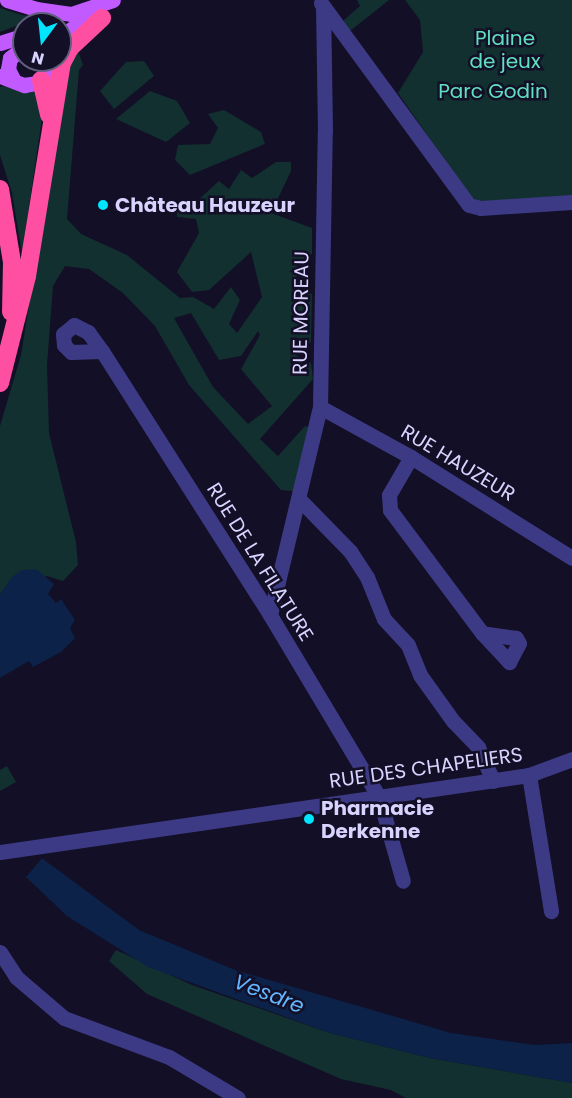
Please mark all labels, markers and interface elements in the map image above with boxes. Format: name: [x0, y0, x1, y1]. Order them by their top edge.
north arrow: [12, 12, 72, 72]
park label: Plaine de jeux: [470, 26, 540, 73]
text: N: [29, 45, 47, 71]
park label: Parc Godin: [438, 79, 548, 103]
place label: Château Hauzeur: [115, 193, 295, 217]
marker: Château Hauzeur: [96, 198, 110, 212]
street label: RUE MOREAU: [288, 251, 314, 375]
street label: RUE HAUZEUR: [397, 420, 519, 506]
street label: RUE DE LA FILATURE: [202, 478, 318, 646]
street label: RUE DES CHAPELIERS: [328, 743, 524, 793]
place label: Pharmacie Derkenne: [321, 796, 434, 843]
marker: Pharmacie Derkenne: [302, 812, 316, 826]
water label: Vesdre: [230, 969, 308, 1019]

